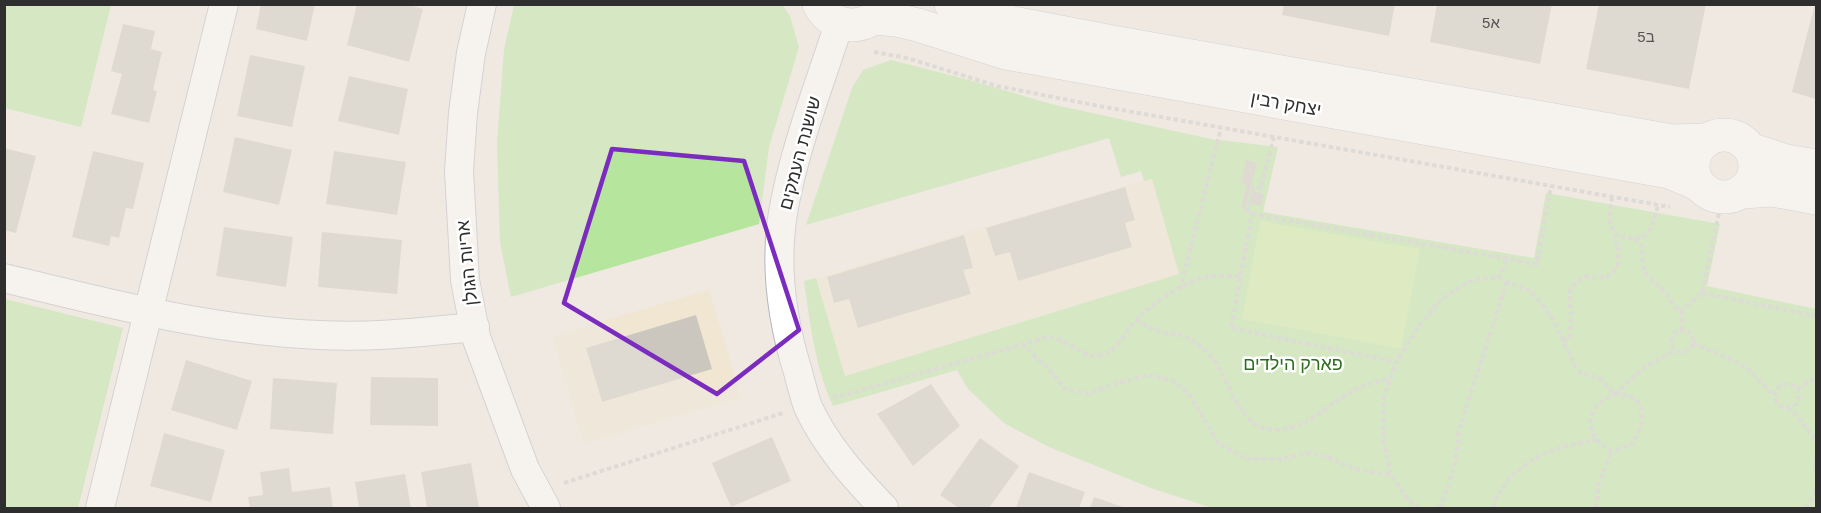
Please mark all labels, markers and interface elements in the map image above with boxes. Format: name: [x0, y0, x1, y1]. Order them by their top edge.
house number: 5א: [1482, 14, 1500, 31]
house number: 5ב: [1637, 28, 1655, 45]
street label: יצחק רבין: [1249, 88, 1323, 120]
street label: שושנת העמקים: [775, 94, 825, 212]
street label: אריות הגולן: [453, 219, 481, 307]
park label: פארק הילדים: [1243, 354, 1343, 374]

